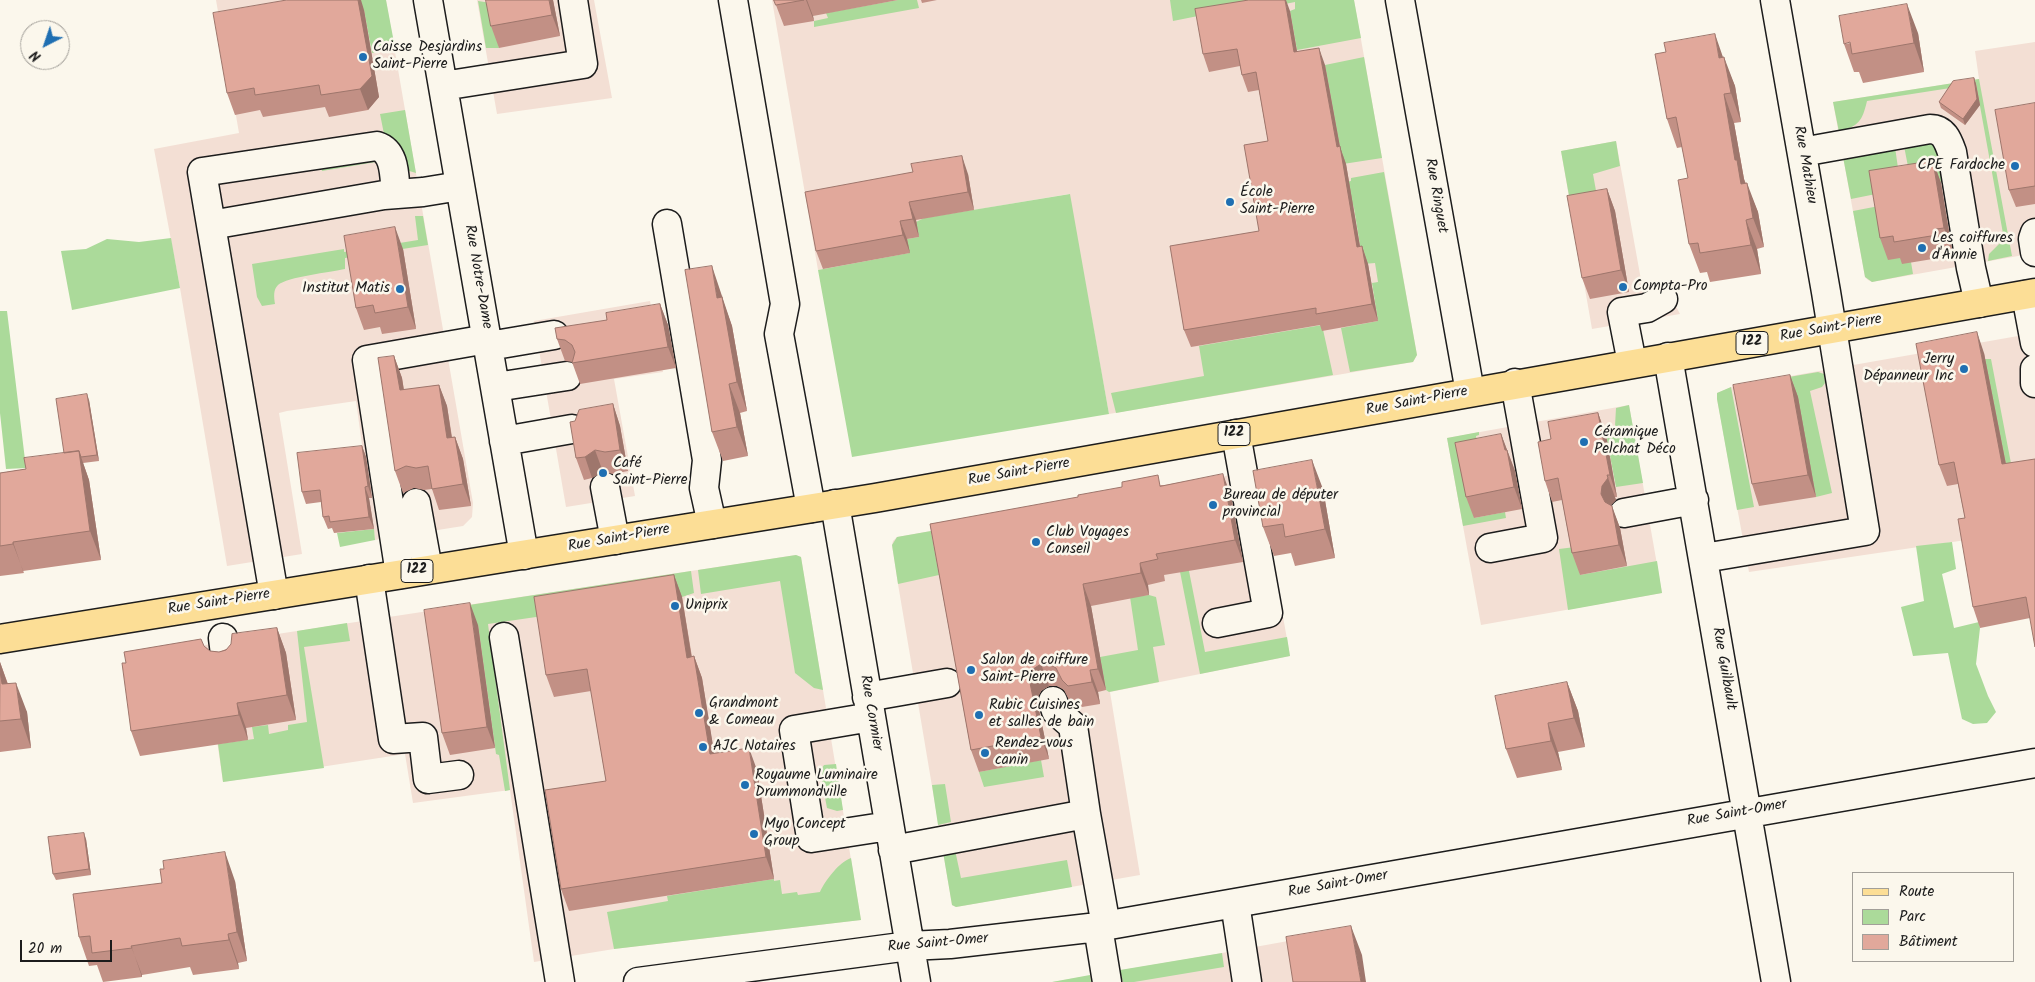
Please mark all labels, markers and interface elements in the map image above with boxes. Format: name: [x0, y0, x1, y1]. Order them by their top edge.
north arrow: [20, 20, 70, 70]
place label: Caisse Desjardins Saint-Pierre: [373, 39, 482, 74]
text: N: [25, 44, 46, 67]
marker: Caisse Desjardins Saint-Pierre: [357, 51, 369, 63]
street label: Rue Mathieu: [1788, 125, 1820, 205]
street label: Rue Ringuet: [1420, 157, 1450, 235]
place label: CPE Fardoche: [1917, 157, 2005, 175]
marker: CPE Fardoche: [2009, 160, 2021, 172]
place label: École Saint-Pierre: [1240, 184, 1314, 219]
marker: École Saint-Pierre: [1224, 196, 1236, 208]
street label: Rue Notre-Dame: [459, 223, 495, 331]
place label: Les coiffures d'Annie: [1932, 230, 2013, 265]
marker: Les coiffures d'Annie: [1916, 242, 1928, 254]
place label: Compta-Pro: [1633, 278, 1708, 296]
place label: Institut Matis: [302, 280, 390, 298]
marker: Compta-Pro: [1617, 281, 1629, 293]
marker: Institut Matis: [394, 283, 406, 295]
street label: Rue Saint-Pierre: [1779, 311, 1883, 347]
road number: 122: [1736, 332, 1768, 354]
place label: Jerry Dépanneur Inc: [1863, 351, 1954, 386]
marker: Jerry Dépanneur Inc: [1958, 363, 1970, 375]
street label: Rue Saint-Pierre: [1365, 383, 1469, 421]
road number: 122: [1218, 422, 1250, 446]
place label: Céramique Pelchat Déco: [1594, 424, 1676, 459]
marker: Céramique Pelchat Déco: [1578, 436, 1590, 448]
place label: Café Saint-Pierre: [613, 455, 687, 490]
street label: Rue Saint-Pierre: [967, 455, 1071, 491]
marker: Café Saint-Pierre: [597, 467, 609, 479]
place label: Bureau de députer provincial: [1223, 487, 1338, 522]
marker: Bureau de députer provincial: [1207, 499, 1219, 511]
street label: Rue Saint-Pierre: [567, 521, 671, 557]
place label: Club Voyages Conseil: [1046, 524, 1129, 559]
marker: Club Voyages Conseil: [1030, 536, 1042, 548]
road number: 122: [401, 560, 433, 582]
street label: Rue Saint-Pierre: [167, 586, 271, 620]
place label: Uniprix: [685, 597, 728, 615]
marker: Uniprix: [669, 600, 681, 612]
street label: Rue Guilbault: [1707, 626, 1739, 712]
place label: Salon de coiffure Saint-Pierre: [981, 652, 1088, 687]
marker: Salon de coiffure Saint-Pierre: [965, 664, 977, 676]
street label: Rue Cormier: [854, 674, 886, 752]
place label: Grandmont & Comeau: [709, 695, 778, 730]
place label: Rubic Cuisines et salles de bain: [989, 697, 1094, 732]
marker: Grandmont & Comeau: [693, 707, 705, 719]
marker: Rubic Cuisines et salles de bain: [973, 709, 985, 721]
place label: Rendez-vous canin: [995, 735, 1073, 770]
place label: AJC Notaires: [713, 738, 796, 756]
marker: AJC Notaires: [697, 741, 709, 753]
marker: Rendez-vous canin: [979, 747, 991, 759]
place label: Royaume Luminaire Drummondville: [755, 767, 878, 802]
marker: Royaume Luminaire Drummondville: [739, 779, 751, 791]
street label: Rue Saint-Omer: [1686, 796, 1788, 832]
place label: Myo Concept Group: [764, 816, 846, 851]
marker: Myo Concept Group: [748, 828, 760, 840]
street label: Rue Saint-Omer: [1287, 867, 1389, 903]
legend: [1852, 872, 2015, 962]
text: Route: [1899, 880, 1934, 904]
text: Parc: [1899, 905, 1926, 929]
scale bar: [22, 930, 115, 962]
text: Bâtiment: [1899, 930, 1958, 954]
street label: Rue Saint-Omer: [887, 931, 989, 957]
text: 20 m: [28, 937, 62, 961]

